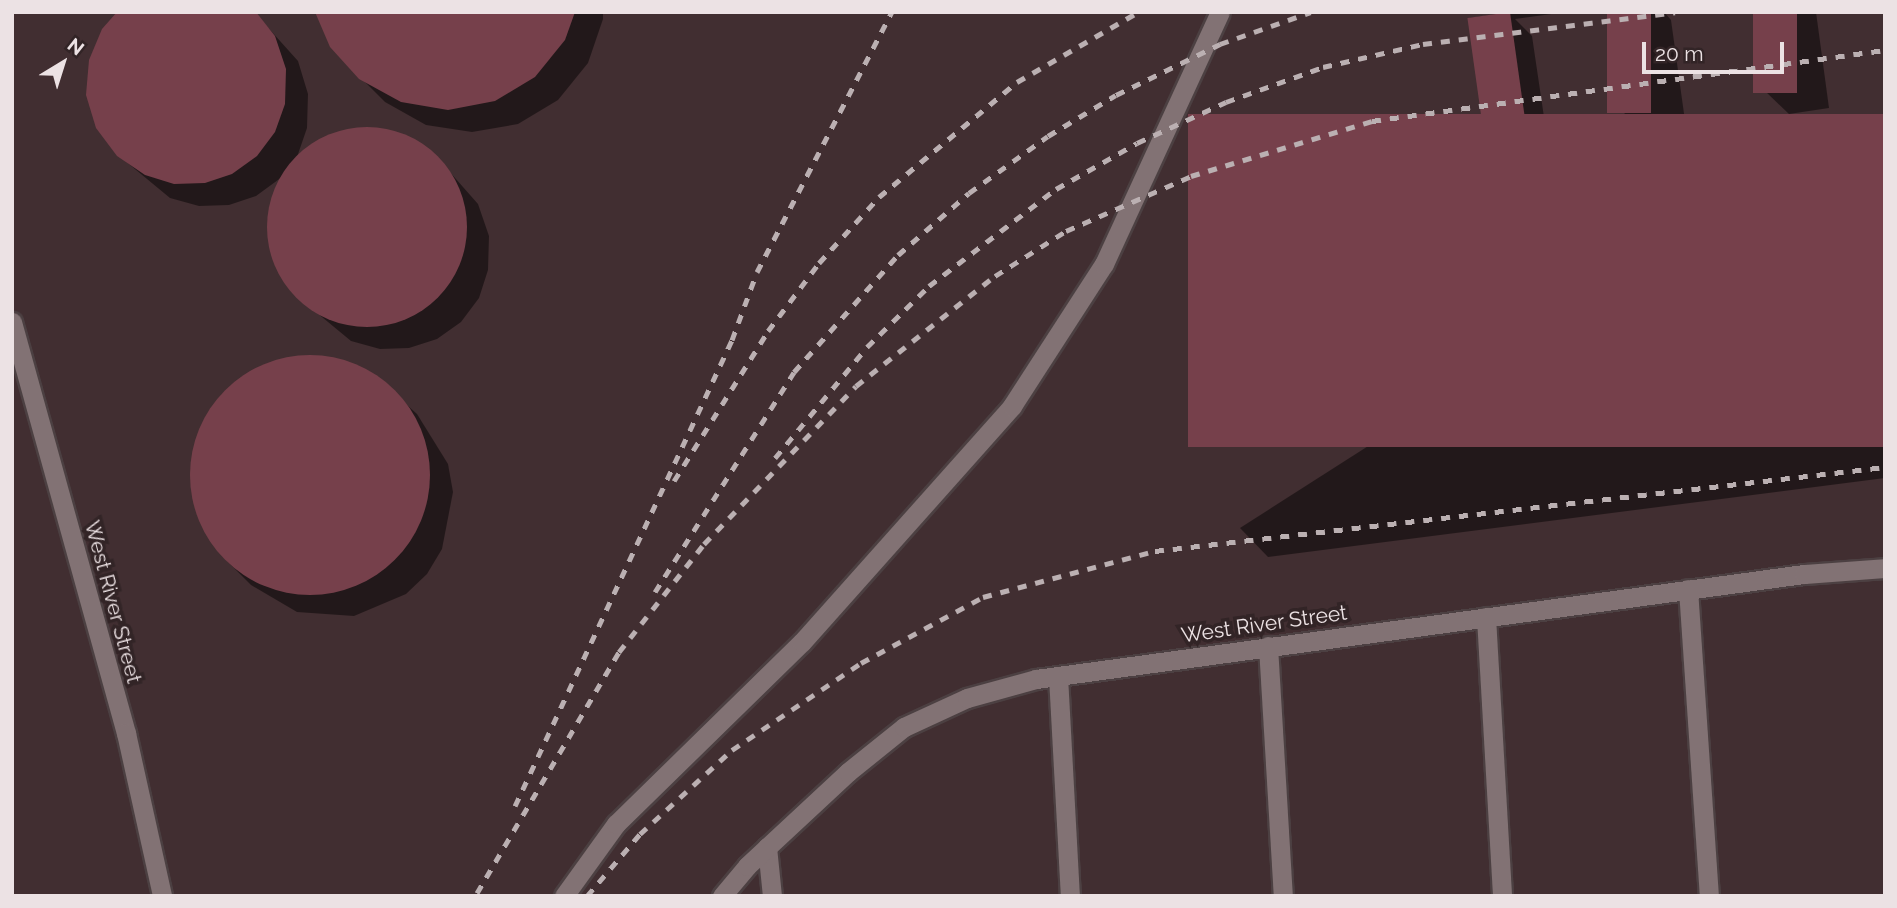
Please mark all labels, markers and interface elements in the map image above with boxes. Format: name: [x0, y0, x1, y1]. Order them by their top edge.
north arrow: [28, 28, 98, 98]
scale bar: [1645, 28, 1787, 72]
text: N: [63, 33, 88, 60]
text: 20 m: [1655, 41, 1703, 66]
street label: West River Street: [79, 518, 147, 686]
street label: West River Street: [1179, 600, 1349, 648]

